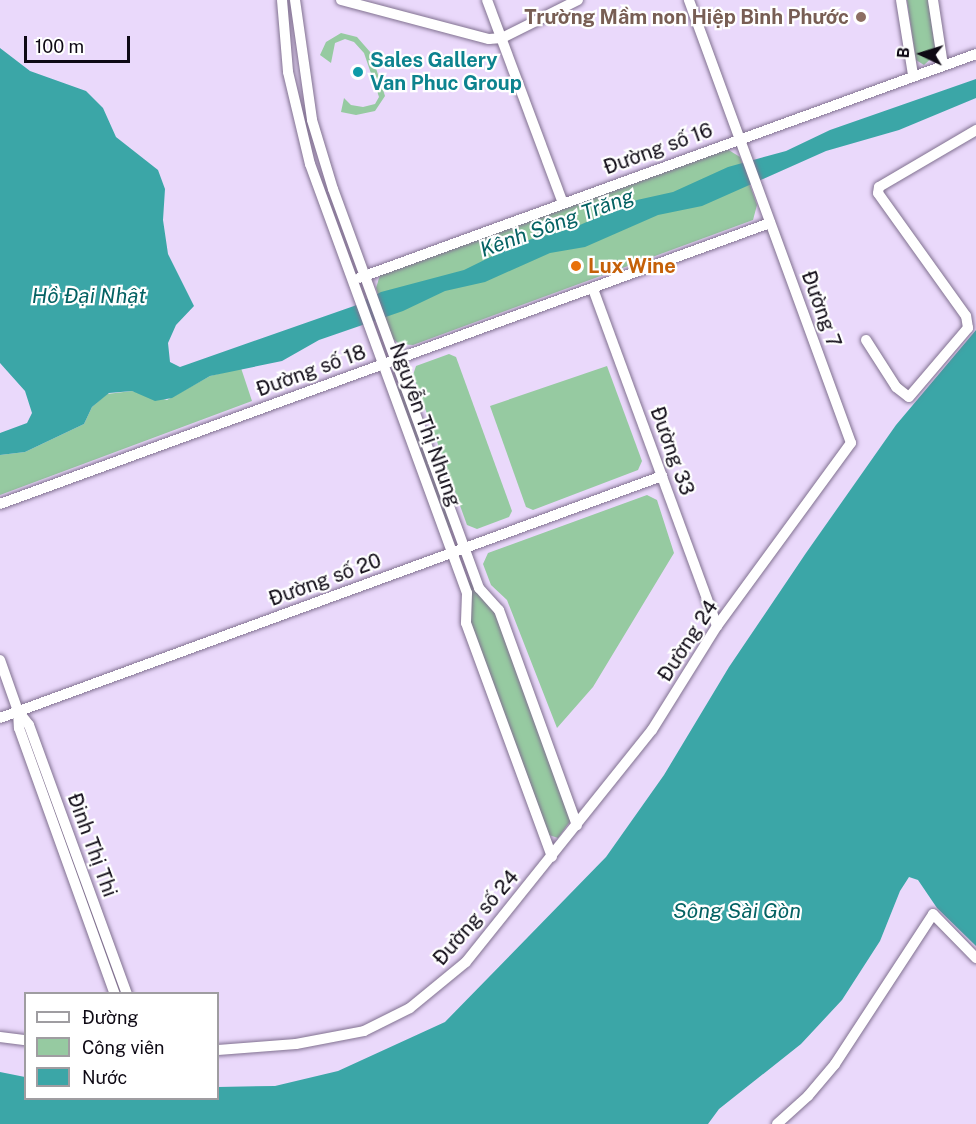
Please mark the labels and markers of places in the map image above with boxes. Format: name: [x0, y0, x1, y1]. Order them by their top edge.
place label: Trường Mầm non Hiệp Bình Phước: [524, 5, 849, 29]
marker: Trường Mầm non Hiệp Bình Phước: [854, 10, 868, 24]
place label: Sales Gallery Van Phuc Group: [370, 48, 522, 95]
marker: Sales Gallery Van Phuc Group: [351, 65, 365, 79]
place label: Lux Wine: [588, 254, 676, 278]
marker: Lux Wine: [569, 259, 583, 273]

